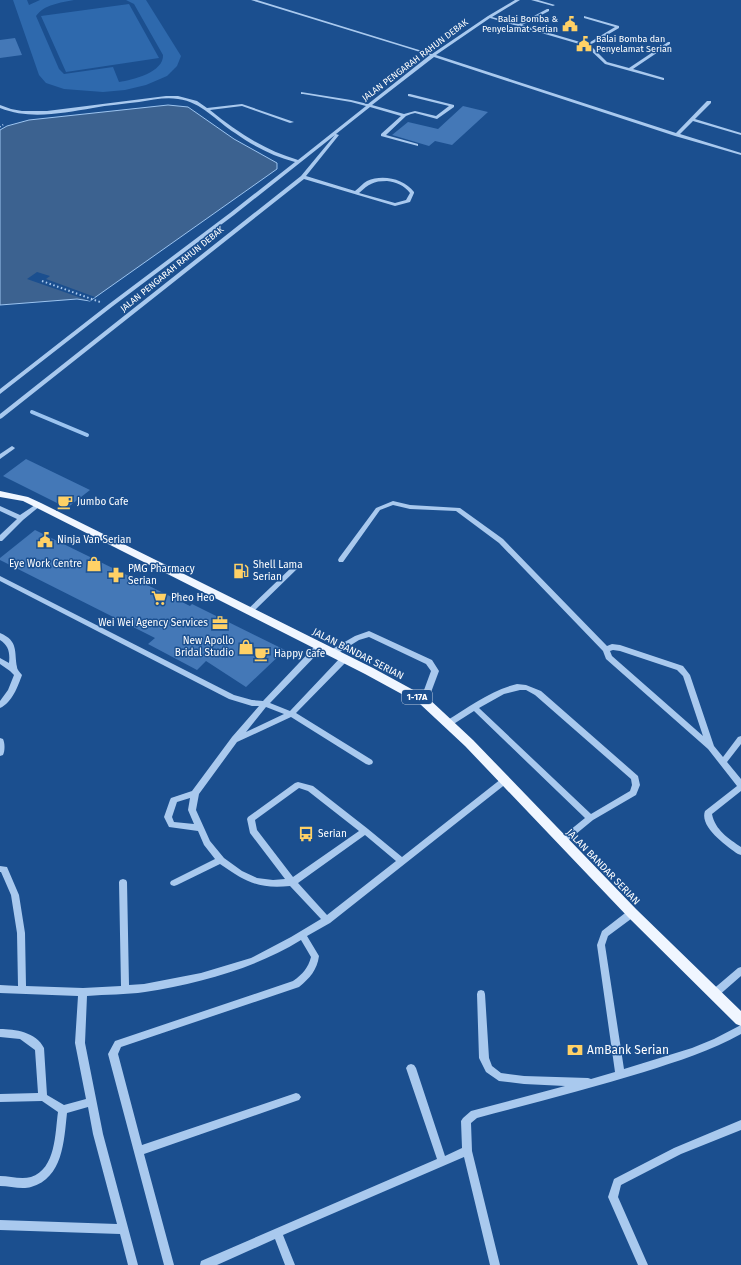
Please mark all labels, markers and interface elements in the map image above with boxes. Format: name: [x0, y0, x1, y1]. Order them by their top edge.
place label: Balai Bomba & Penyelamat Serian: [482, 14, 558, 34]
public building icon: Balai Bomba & Penyelamat Serian: [561, 15, 579, 33]
street label: JALAN PENGARAH RAHUN DEBAK: [360, 16, 470, 103]
place label: Balai Bomba dan Penyelamat Serian: [596, 34, 672, 54]
public building icon: Balai Bomba dan Penyelamat Serian: [575, 35, 593, 53]
street label: JALAN PENGARAH RAHUN DEBAK: [118, 224, 226, 314]
cafe icon: Jumbo Cafe: [56, 493, 74, 511]
place label: Jumbo Cafe: [77, 496, 129, 508]
public building icon: Ninja Van Serian: [36, 531, 54, 549]
place label: Ninja Van Serian: [57, 534, 131, 546]
shop icon: Eye Work Centre: [85, 555, 103, 573]
place label: Eye Work Centre: [9, 558, 82, 570]
place label: Shell Lama Serian: [253, 559, 303, 583]
fuel station icon: Shell Lama Serian: [232, 562, 250, 580]
place label: PMG Pharmacy Serian: [128, 563, 195, 587]
pharmacy icon: PMG Pharmacy Serian: [107, 566, 125, 584]
supermarket icon: Pheo Heo: [150, 589, 168, 607]
place label: Pheo Heo: [171, 592, 215, 604]
office icon: Wei Wei Agency Services: [211, 614, 229, 632]
place label: Wei Wei Agency Services: [98, 617, 208, 629]
street label: JALAN BANDAR SERIAN: [310, 626, 406, 682]
place label: New Apollo Bridal Studio: [175, 635, 234, 659]
shop icon: New Apollo Bridal Studio: [237, 638, 255, 656]
cafe icon: Happy Cafe: [253, 645, 271, 663]
place label: Happy Cafe: [274, 648, 325, 660]
road number: 1-17A: [402, 690, 432, 704]
bus stop icon: Serian: [297, 825, 315, 843]
street label: JALAN BANDAR SERIAN: [564, 827, 642, 907]
place label: Serian: [318, 828, 347, 840]
bank icon: AmBank Serian: [566, 1041, 584, 1059]
place label: AmBank Serian: [587, 1043, 669, 1057]

